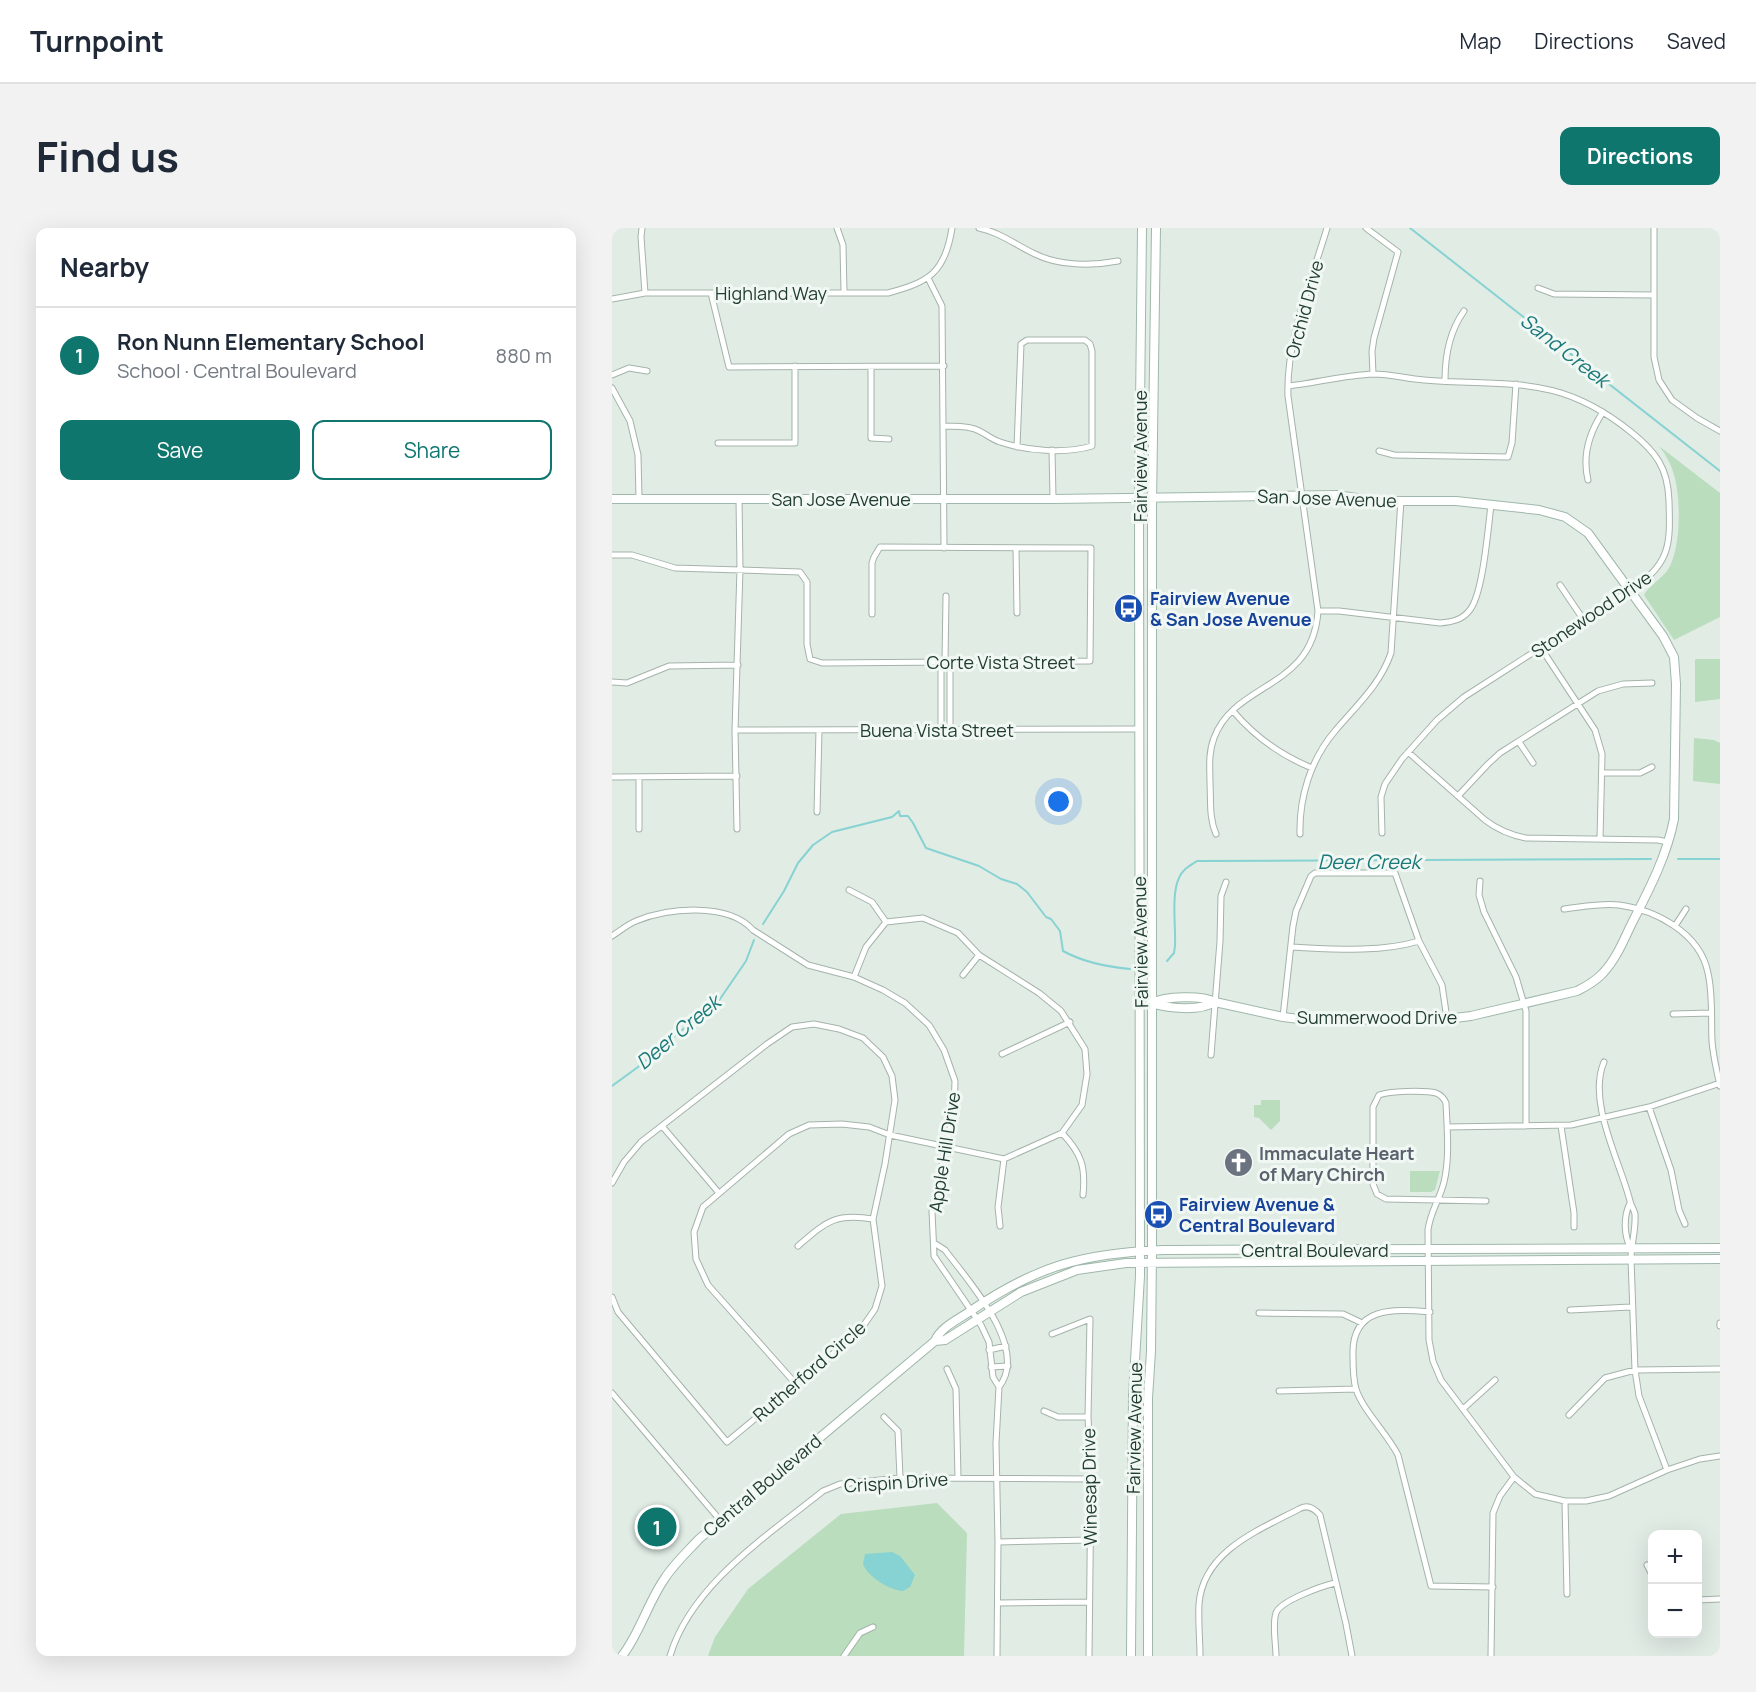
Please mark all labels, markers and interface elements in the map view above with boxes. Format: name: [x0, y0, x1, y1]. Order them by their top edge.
text: Turnpoint: [30, 22, 164, 60]
text: Map: [1460, 27, 1501, 55]
text: Directions: [1534, 27, 1634, 55]
text: Saved: [1667, 27, 1726, 55]
text: Find us: [36, 127, 179, 185]
button: Directions: [1560, 127, 1720, 185]
text: Nearby: [60, 249, 149, 285]
street label: Orchid Drive: [1279, 257, 1329, 361]
street label: Highland Way: [715, 281, 827, 305]
water label: Sand Creek: [1515, 307, 1617, 395]
text: Ron Nunn Elementary School: [117, 327, 425, 357]
text: 1: [75, 342, 84, 369]
text: 880 m: [496, 342, 552, 369]
text: School · Central Boulevard: [117, 357, 357, 384]
street label: Fairview Avenue: [1128, 390, 1152, 522]
button: Save: [60, 420, 300, 480]
button: Share: [312, 420, 552, 480]
street label: San Jose Avenue: [1257, 484, 1397, 512]
street label: San Jose Avenue: [771, 487, 911, 511]
street label: Stonewood Drive: [1526, 565, 1656, 663]
place label: Fairview Avenue & San Jose Avenue: [1150, 586, 1312, 631]
bus stop icon: Fairview Avenue & San Jose Avenue: [1113, 592, 1145, 624]
street label: Corte Vista Street: [927, 650, 1075, 674]
street label: Buena Vista Street: [860, 718, 1014, 742]
your location: [1044, 787, 1073, 816]
water label: Deer Creek: [1318, 848, 1423, 875]
street label: Fairview Avenue: [1127, 876, 1153, 1008]
water label: Deer Creek: [630, 987, 728, 1075]
street label: Summerwood Drive: [1297, 1005, 1457, 1029]
street label: Apple Hill Drive: [923, 1090, 965, 1214]
place label: Immaculate Heart of Mary Chirch: [1259, 1141, 1415, 1186]
church icon: Immaculate Heart of Mary Chirch: [1222, 1147, 1254, 1179]
place label: Fairview Avenue & Central Boulevard: [1179, 1192, 1335, 1237]
bus stop icon: Fairview Avenue & Central Boulevard: [1142, 1198, 1174, 1230]
street label: Central Boulevard: [1241, 1238, 1389, 1262]
street label: Rutherford Circle: [748, 1315, 870, 1427]
street label: Fairview Avenue: [1121, 1362, 1147, 1494]
street label: Central Boulevard: [698, 1428, 826, 1542]
street label: Winesap Drive: [1076, 1428, 1102, 1546]
street label: Crispin Drive: [843, 1466, 949, 1498]
pin: 1: [638, 1504, 676, 1550]
map controls: [1648, 1530, 1702, 1638]
button: +: [1648, 1530, 1702, 1584]
button: −: [1648, 1584, 1702, 1638]

